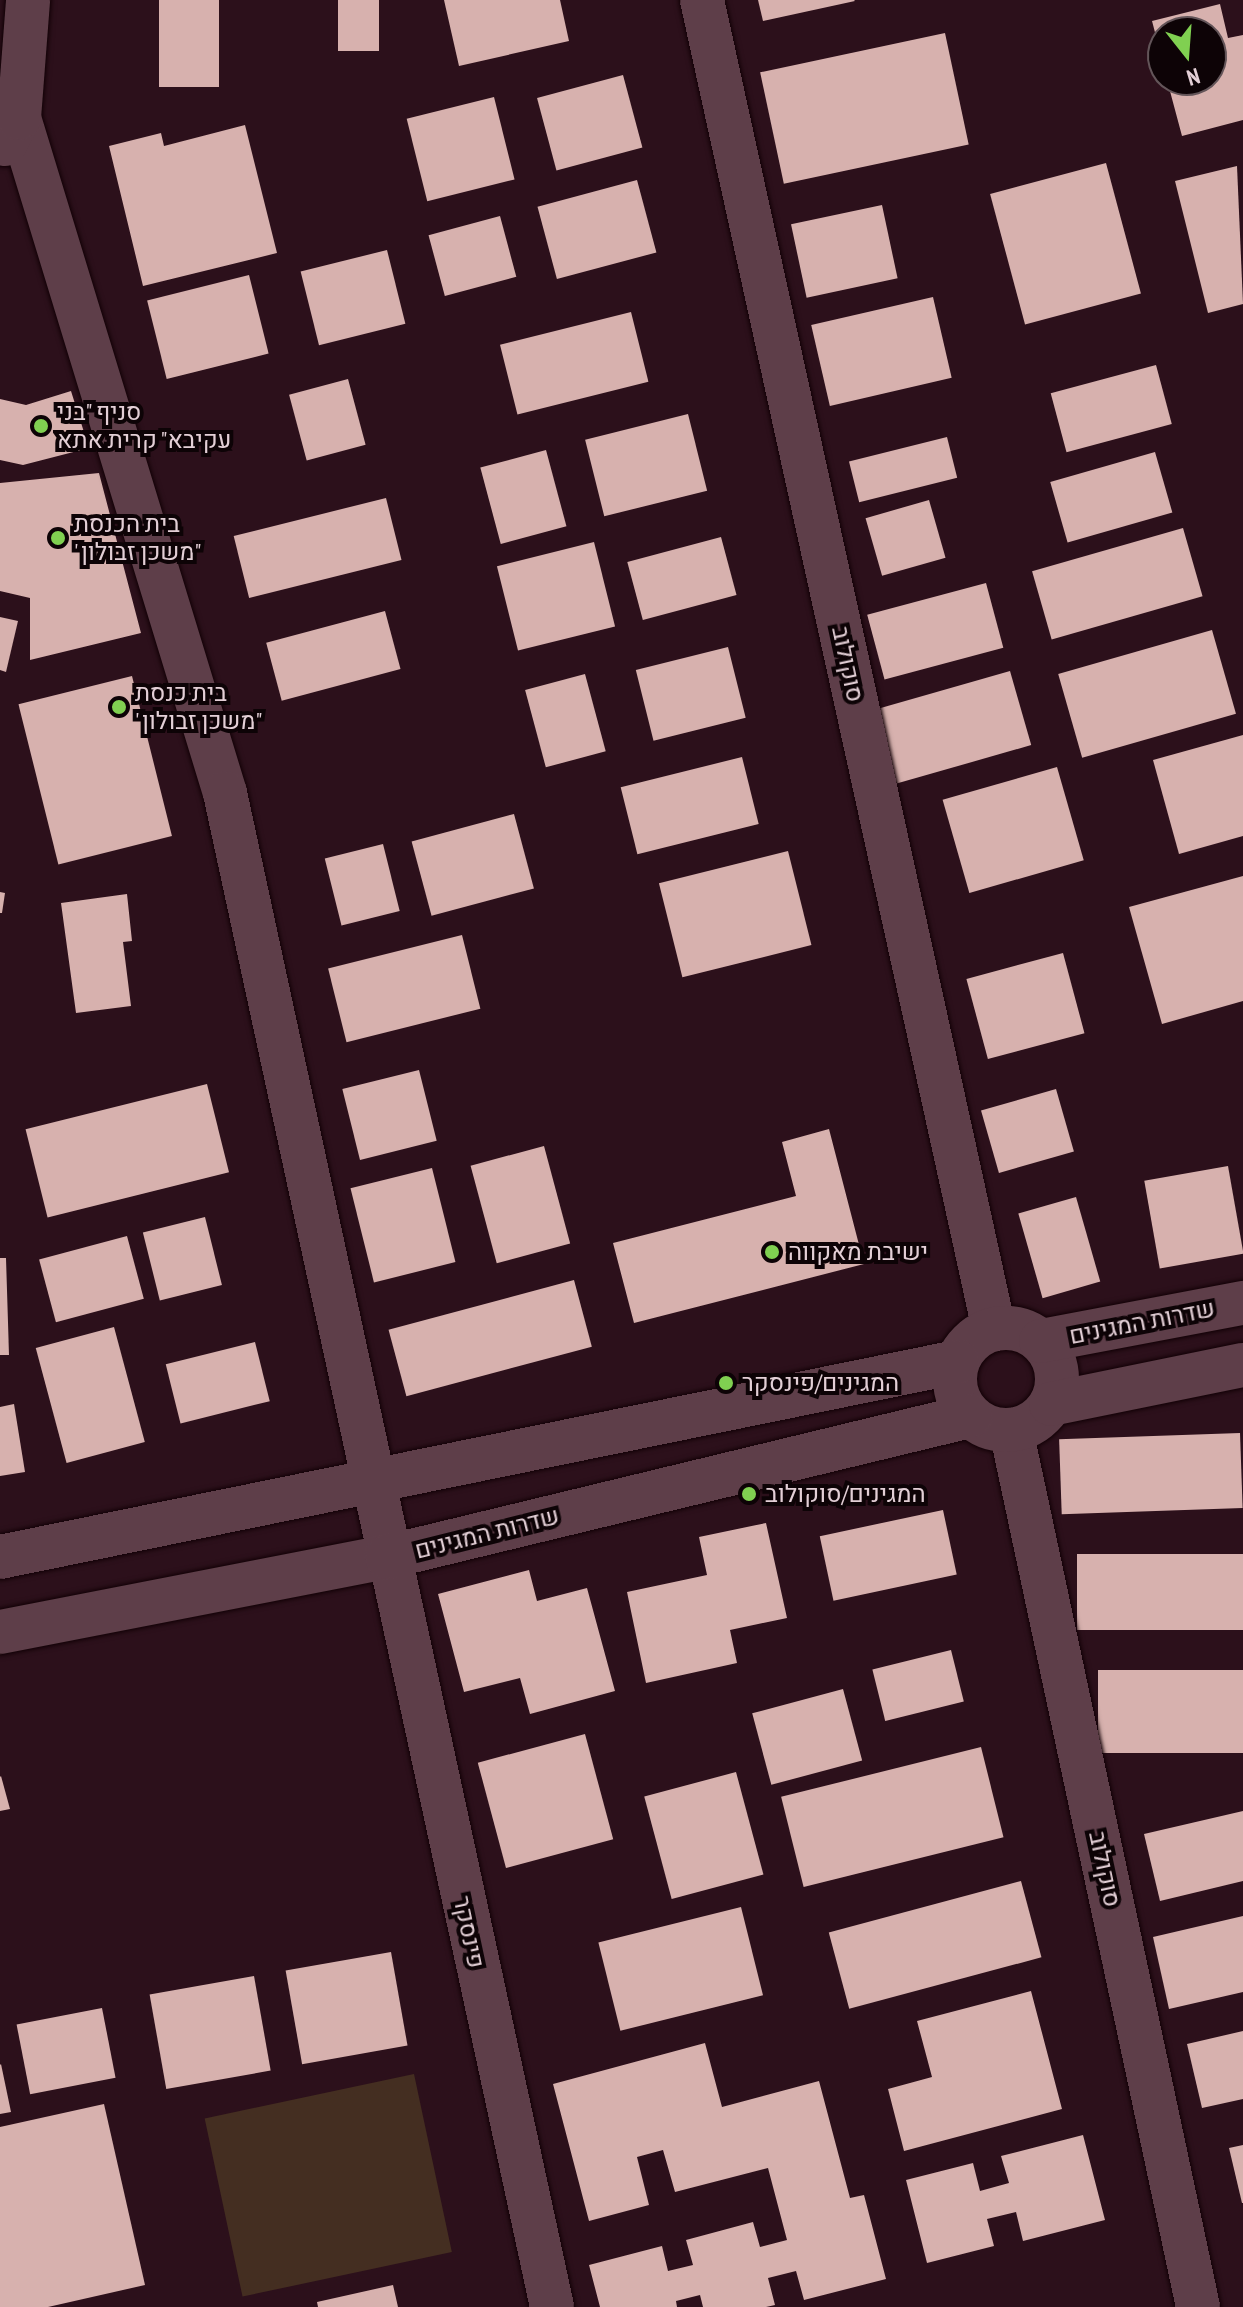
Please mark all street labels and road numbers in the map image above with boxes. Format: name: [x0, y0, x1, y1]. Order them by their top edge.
street label: סוקולוב: [826, 624, 870, 704]
street label: שדרות המגינים: [1067, 1294, 1217, 1350]
street label: שדרות המגינים: [412, 1501, 562, 1565]
street label: סוקולוב: [1083, 1829, 1127, 1909]
street label: פינסקר: [447, 1893, 491, 1971]

